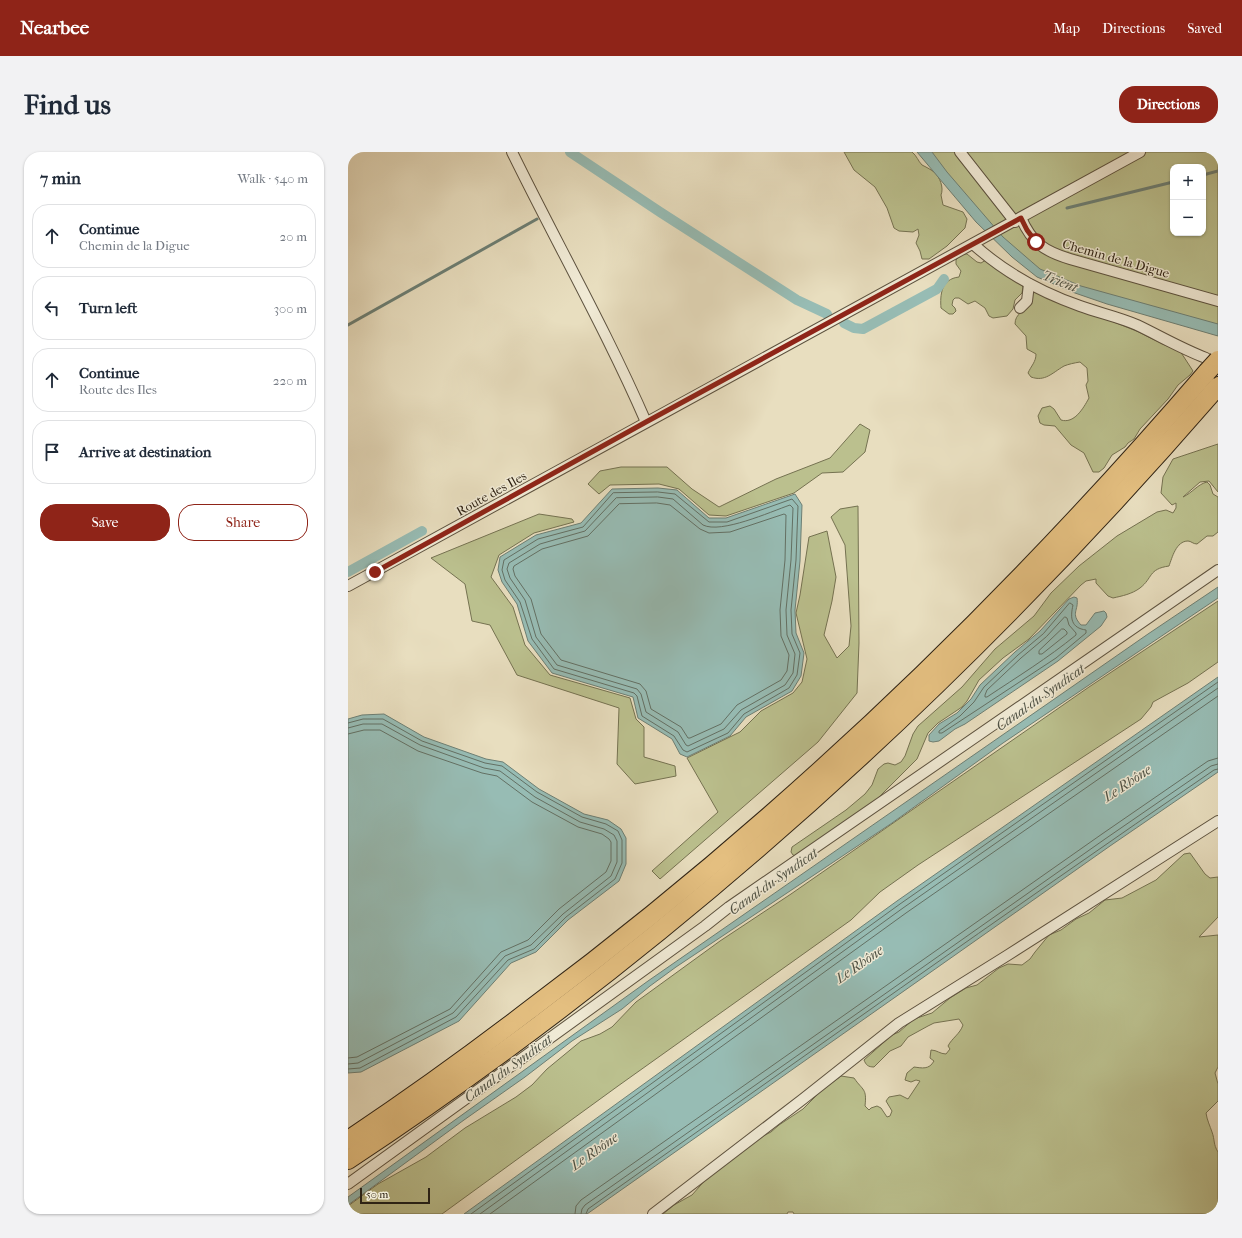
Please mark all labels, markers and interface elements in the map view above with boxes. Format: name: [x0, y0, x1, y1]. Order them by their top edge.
text: Nearbee: [20, 17, 89, 39]
text: Map: [1053, 20, 1080, 37]
text: Directions: [1102, 20, 1165, 37]
text: Saved: [1187, 20, 1222, 37]
button: Directions: [1119, 86, 1218, 123]
text: Find us: [24, 88, 111, 121]
map controls: [1170, 164, 1206, 236]
button: +: [1170, 164, 1206, 200]
text: 7 min: [40, 168, 81, 188]
text: Walk · 540 m: [238, 171, 308, 186]
button: −: [1170, 200, 1206, 236]
text: Continue: [79, 220, 139, 238]
icon: ahead: [41, 225, 63, 247]
text: 20 m: [280, 229, 307, 244]
route start: [1027, 233, 1045, 251]
street label: Chemin de la Digue: [1061, 236, 1172, 281]
text: Chemin de la Digue: [79, 238, 190, 253]
water label: Trient: [1040, 267, 1081, 296]
icon: left: [41, 297, 63, 319]
text: Turn left: [79, 299, 137, 317]
text: 300 m: [274, 301, 307, 316]
text: Continue: [79, 364, 139, 382]
icon: ahead: [41, 369, 63, 391]
text: 220 m: [273, 373, 307, 388]
text: Route des Iles: [79, 382, 157, 397]
icon: arrive: [41, 441, 63, 463]
text: Arrive at destination: [79, 443, 211, 461]
street label: Route des Iles: [454, 468, 529, 519]
button: Save: [40, 504, 170, 541]
button: Share: [178, 504, 308, 541]
route end: [366, 563, 384, 581]
water label: Canal du Syndicat: [993, 660, 1089, 734]
water label: Le Rhône: [1099, 761, 1155, 806]
water label: Canal du Syndicat: [726, 844, 822, 918]
water label: Le Rhône: [831, 942, 887, 987]
water label: Canal du Syndicat: [461, 1030, 556, 1106]
water label: Le Rhône: [566, 1129, 622, 1174]
scale bar: [360, 1186, 430, 1205]
text: 50 m: [366, 1188, 388, 1201]

